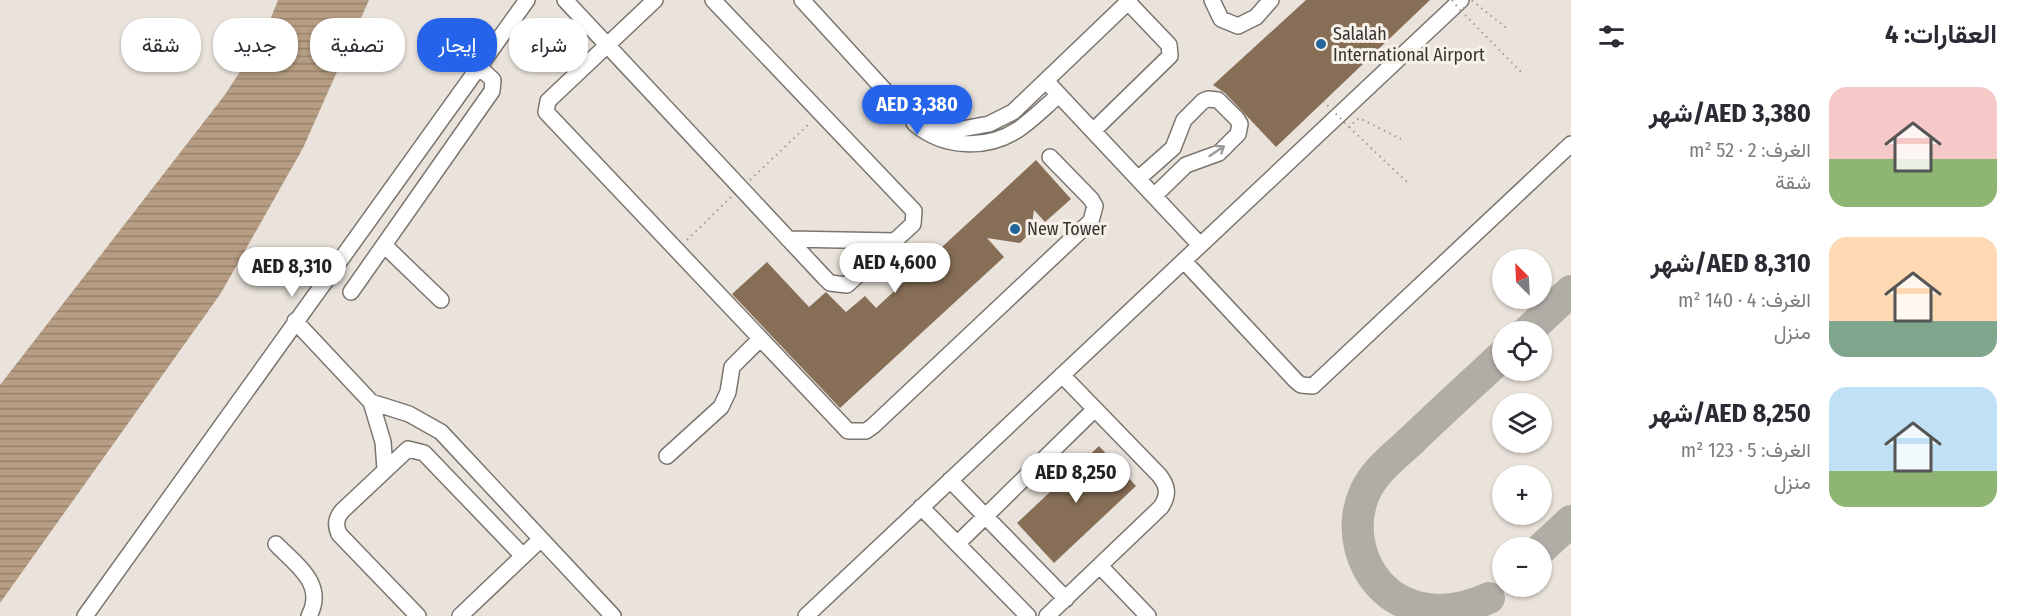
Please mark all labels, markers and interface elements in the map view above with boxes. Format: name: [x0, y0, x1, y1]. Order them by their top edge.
chip: شقة: [121, 18, 201, 72]
chip: جديد: [213, 18, 298, 72]
chip: تصفية: [310, 18, 405, 72]
chip: إيجار: [417, 18, 497, 72]
chip: شراء: [509, 18, 588, 72]
text: العقارات: 4: [1885, 19, 1997, 50]
icon: filters: [1595, 20, 1628, 53]
place label: Salalah International Airport: [1333, 23, 1485, 66]
marker: Salalah International Airport: [1314, 37, 1328, 51]
pin: AED 3,380: [848, 85, 986, 136]
text: AED 3,380: [876, 92, 958, 116]
text: AED 3,380/شهر: [1649, 98, 1811, 129]
icon: home: [1877, 111, 1949, 183]
text: الغرف: 2 · 52 m²: [1689, 138, 1811, 162]
one-way arrow: [1209, 145, 1226, 158]
text: شقة: [1775, 170, 1811, 194]
place label: New Tower: [1027, 218, 1107, 240]
marker: New Tower: [1008, 222, 1022, 236]
pin: AED 4,600: [826, 243, 964, 294]
pin: AED 8,310: [223, 247, 361, 298]
text: AED 8,310/شهر: [1651, 248, 1811, 279]
north arrow: [1492, 249, 1552, 309]
map controls: [1492, 249, 1552, 597]
text: AED 4,600: [853, 250, 937, 274]
text: AED 8,310: [252, 254, 332, 278]
icon: home: [1877, 261, 1949, 333]
text: الغرف: 4 · 140 m²: [1678, 288, 1811, 312]
text: منزل: [1774, 320, 1811, 344]
button: locate: [1492, 321, 1552, 381]
button: layers: [1492, 393, 1552, 453]
text: AED 8,250/شهر: [1649, 398, 1811, 429]
icon: home: [1877, 411, 1949, 483]
text: الغرف: 5 · 123 m²: [1681, 438, 1811, 462]
pin: AED 8,250: [1007, 453, 1145, 504]
text: AED 8,250: [1035, 460, 1117, 484]
button: +: [1492, 465, 1552, 525]
text: منزل: [1774, 470, 1811, 494]
button: −: [1492, 537, 1552, 597]

